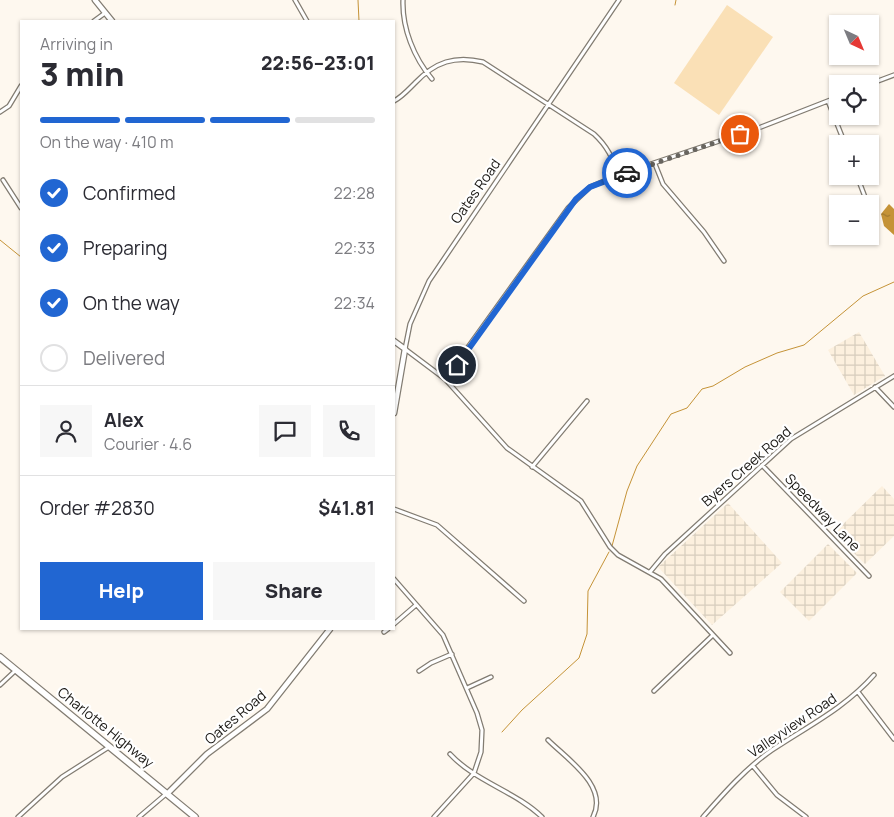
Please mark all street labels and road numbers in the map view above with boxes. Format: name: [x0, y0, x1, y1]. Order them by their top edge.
street label: Oates Road: [446, 155, 504, 227]
street label: Byers Creek Road: [697, 422, 795, 510]
street label: Speedway Lane: [781, 469, 865, 555]
street label: Charlotte Highway: [54, 682, 159, 772]
street label: Oates Road: [200, 686, 270, 748]
street label: Valleyview Road: [744, 688, 840, 762]

